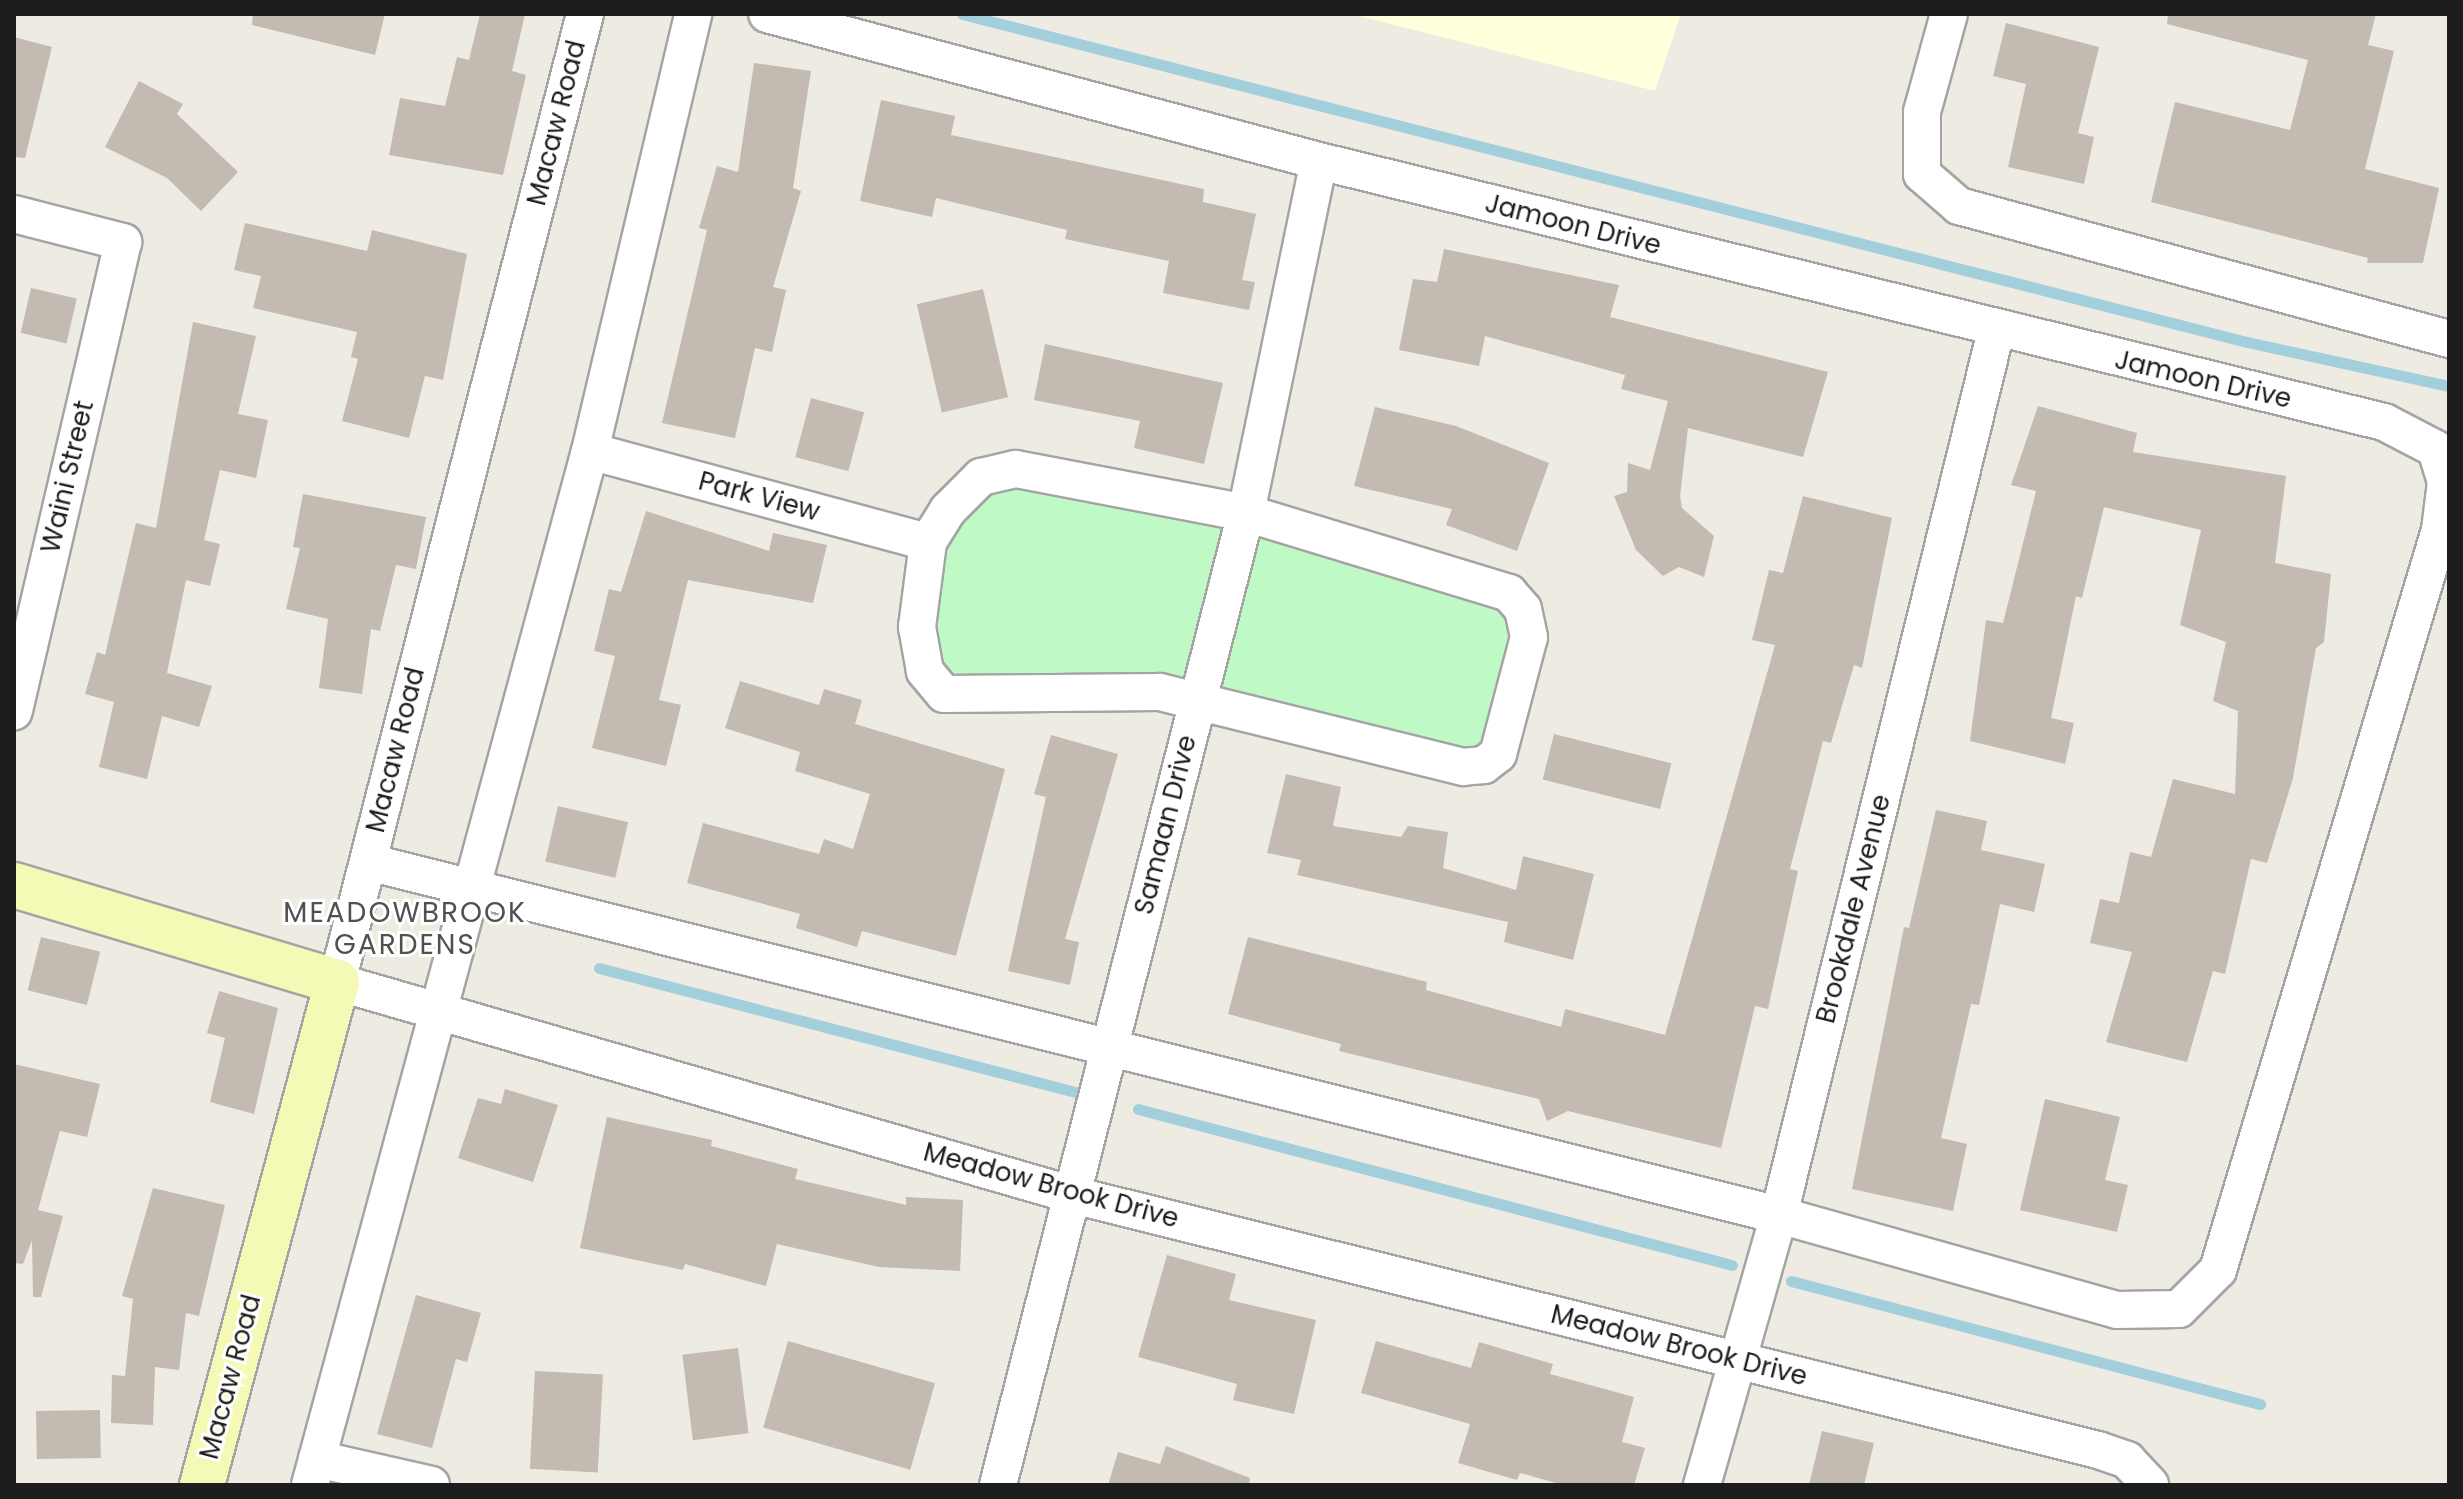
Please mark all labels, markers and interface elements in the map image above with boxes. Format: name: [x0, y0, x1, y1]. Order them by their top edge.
street label: Macaw Road: [521, 37, 593, 209]
street label: Jamoon Drive: [1482, 188, 1664, 262]
street label: Jamoon Drive: [2112, 345, 2294, 415]
street label: Waini Street: [35, 398, 101, 556]
street label: Park View: [695, 466, 823, 528]
street label: Macaw Road: [360, 664, 432, 836]
street label: Samaan Drive: [1129, 732, 1203, 918]
street label: Brookdale Avenue: [1810, 791, 1898, 1027]
district label: MEADOWBROOK GARDENS: [283, 896, 527, 962]
street label: Meadow Brook Drive: [920, 1137, 1182, 1235]
street label: Macaw Road: [194, 1291, 268, 1463]
street label: Meadow Brook Drive: [1548, 1299, 1810, 1393]

